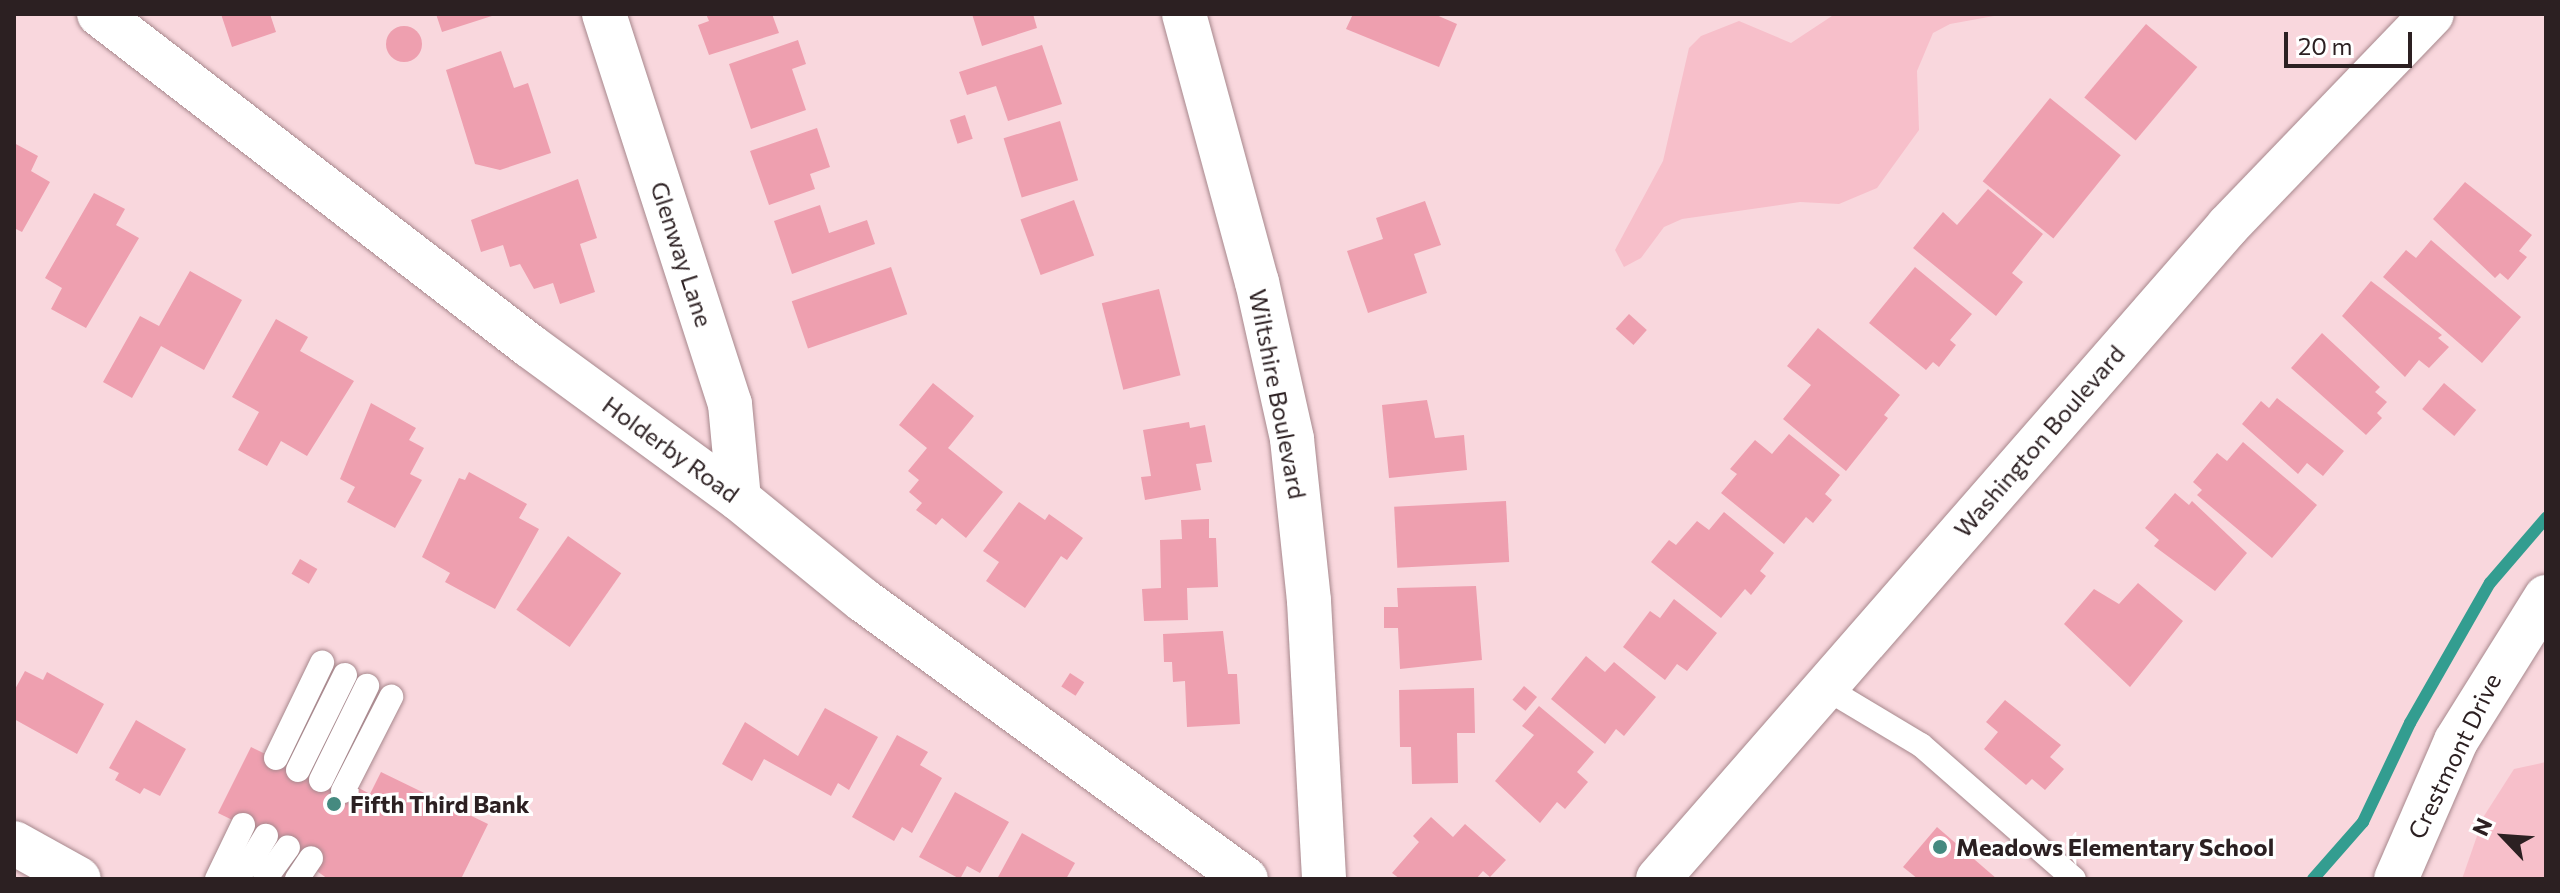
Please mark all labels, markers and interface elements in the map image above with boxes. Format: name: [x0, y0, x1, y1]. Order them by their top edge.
scale bar: [2288, 16, 2416, 66]
text: 20 m: [2298, 31, 2352, 60]
street label: Glenway Lane: [645, 178, 719, 330]
street label: Wiltshire Boulevard: [1244, 287, 1312, 501]
street label: Washington Boulevard: [1948, 339, 2130, 543]
street label: Holderby Road: [597, 390, 745, 508]
street label: Crestmont Drive: [2402, 669, 2506, 843]
place label: Fifth Third Bank: [350, 790, 529, 818]
marker: Fifth Third Bank: [325, 795, 343, 813]
north arrow: [2464, 797, 2544, 877]
text: N: [2466, 813, 2498, 840]
place label: Meadows Elementary School: [1956, 833, 2274, 861]
marker: Meadows Elementary School: [1931, 838, 1949, 856]

